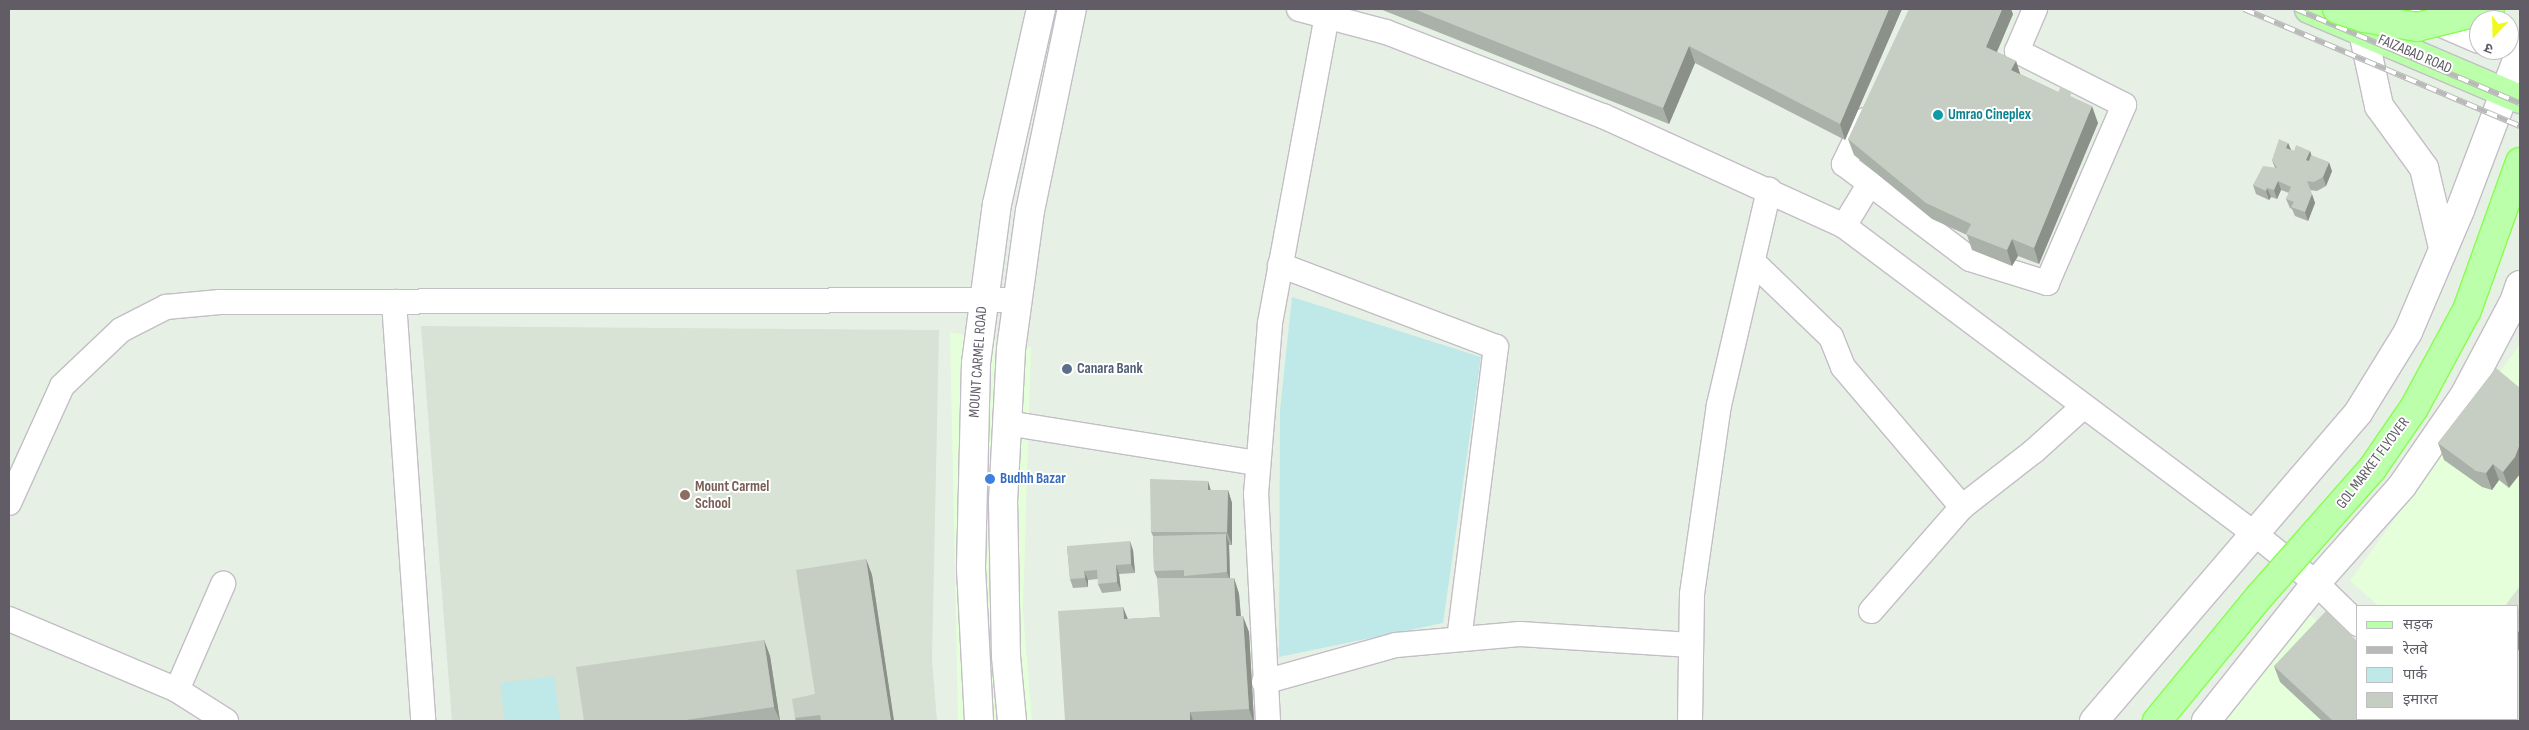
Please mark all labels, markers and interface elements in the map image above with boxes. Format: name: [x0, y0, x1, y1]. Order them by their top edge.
north arrow: [2469, 10, 2519, 60]
street label: FAIZABAD ROAD: [2375, 30, 2455, 78]
text: उ: [2482, 39, 2496, 58]
place label: Umrao Cineplex: [1948, 106, 2031, 124]
marker: Umrao Cineplex: [1932, 109, 1944, 121]
street label: MOUNT CARMEL ROAD: [965, 306, 991, 418]
place label: Canara Bank: [1077, 360, 1143, 378]
marker: Canara Bank: [1061, 363, 1073, 375]
street label: GOL MARKET FLYOVER: [2333, 414, 2413, 512]
place label: Budhh Bazar: [1000, 470, 1066, 488]
marker: Budhh Bazar: [984, 473, 996, 485]
place label: Mount Carmel School: [695, 477, 769, 512]
marker: Mount Carmel School: [679, 489, 691, 501]
legend: [2356, 605, 2519, 720]
text: सड़क: [2403, 615, 2433, 634]
text: रेलवे: [2403, 640, 2428, 659]
text: पार्क: [2403, 665, 2427, 684]
text: इमारत: [2403, 690, 2438, 709]

